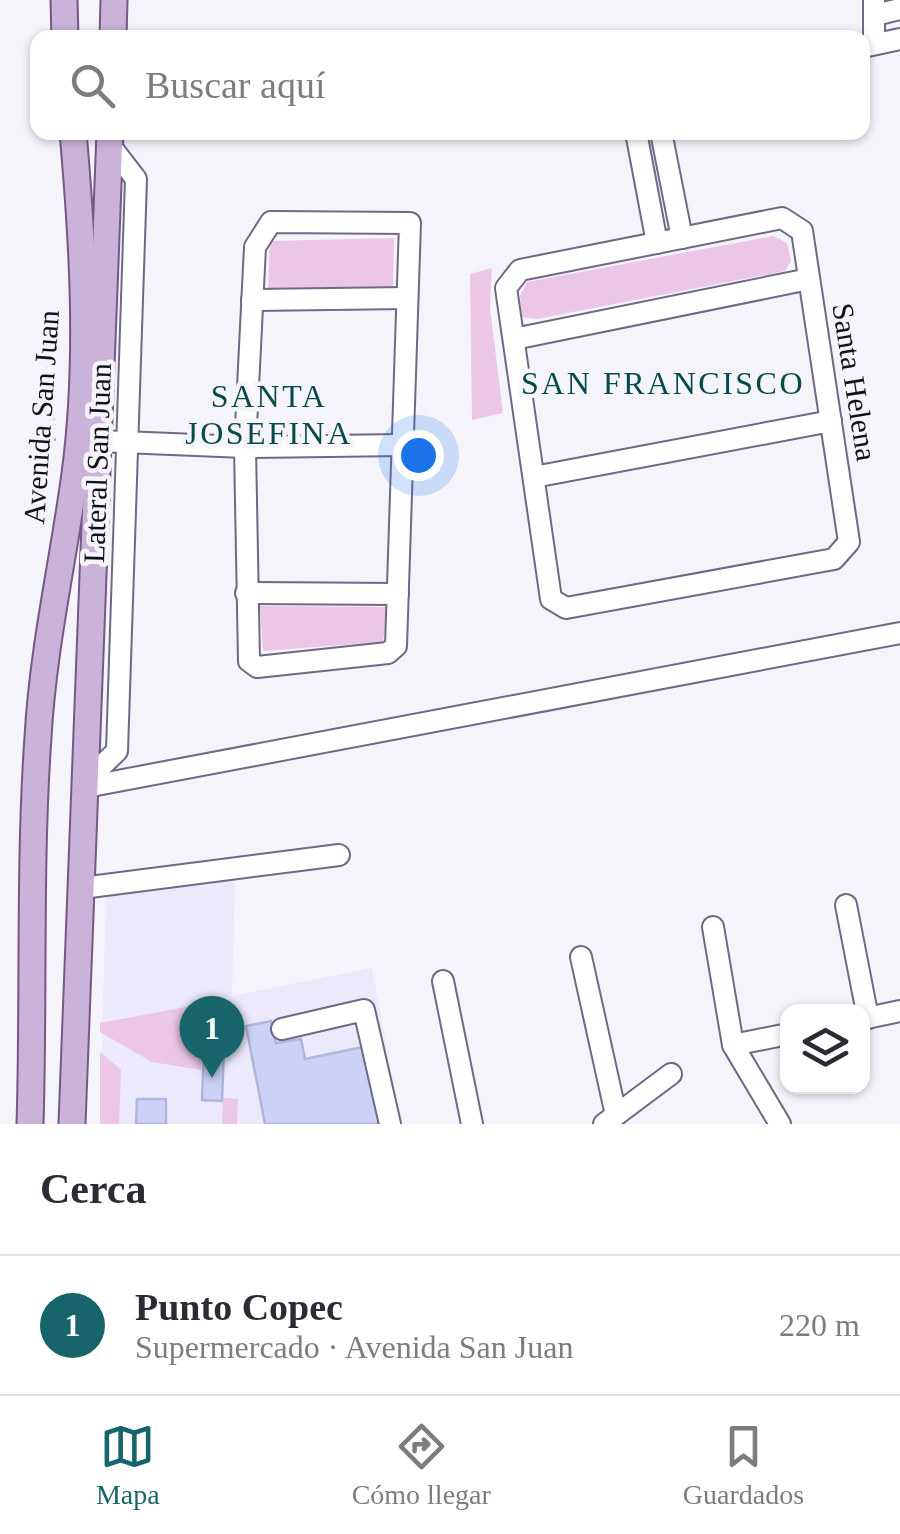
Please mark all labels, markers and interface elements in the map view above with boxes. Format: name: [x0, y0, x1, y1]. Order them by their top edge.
search box: [30, 30, 870, 140]
icon: search: [65, 58, 120, 113]
text: Buscar aquí: [145, 64, 325, 106]
street label: Santa Helena: [826, 301, 884, 463]
street label: Avenida San Juan: [17, 309, 65, 525]
street label: Lateral San Juan: [77, 363, 117, 563]
district label: SAN FRANCISCO: [521, 365, 805, 401]
district label: SANTA JOSEFINA: [185, 378, 353, 451]
your location: [393, 430, 444, 481]
pin: 1: [180, 996, 244, 1078]
map controls: [780, 1004, 870, 1094]
button: layers: [780, 1004, 870, 1094]
text: Cerca: [40, 1166, 147, 1212]
text: Punto Copec: [135, 1286, 343, 1328]
text: 1: [65, 1307, 81, 1343]
text: 220 m: [779, 1307, 860, 1343]
text: Supermercado · Avenida San Juan: [135, 1329, 573, 1365]
tab: Mapa: [96, 1419, 160, 1511]
tab: Cómo llegar: [352, 1419, 491, 1511]
tab: Guardados: [683, 1419, 804, 1511]

